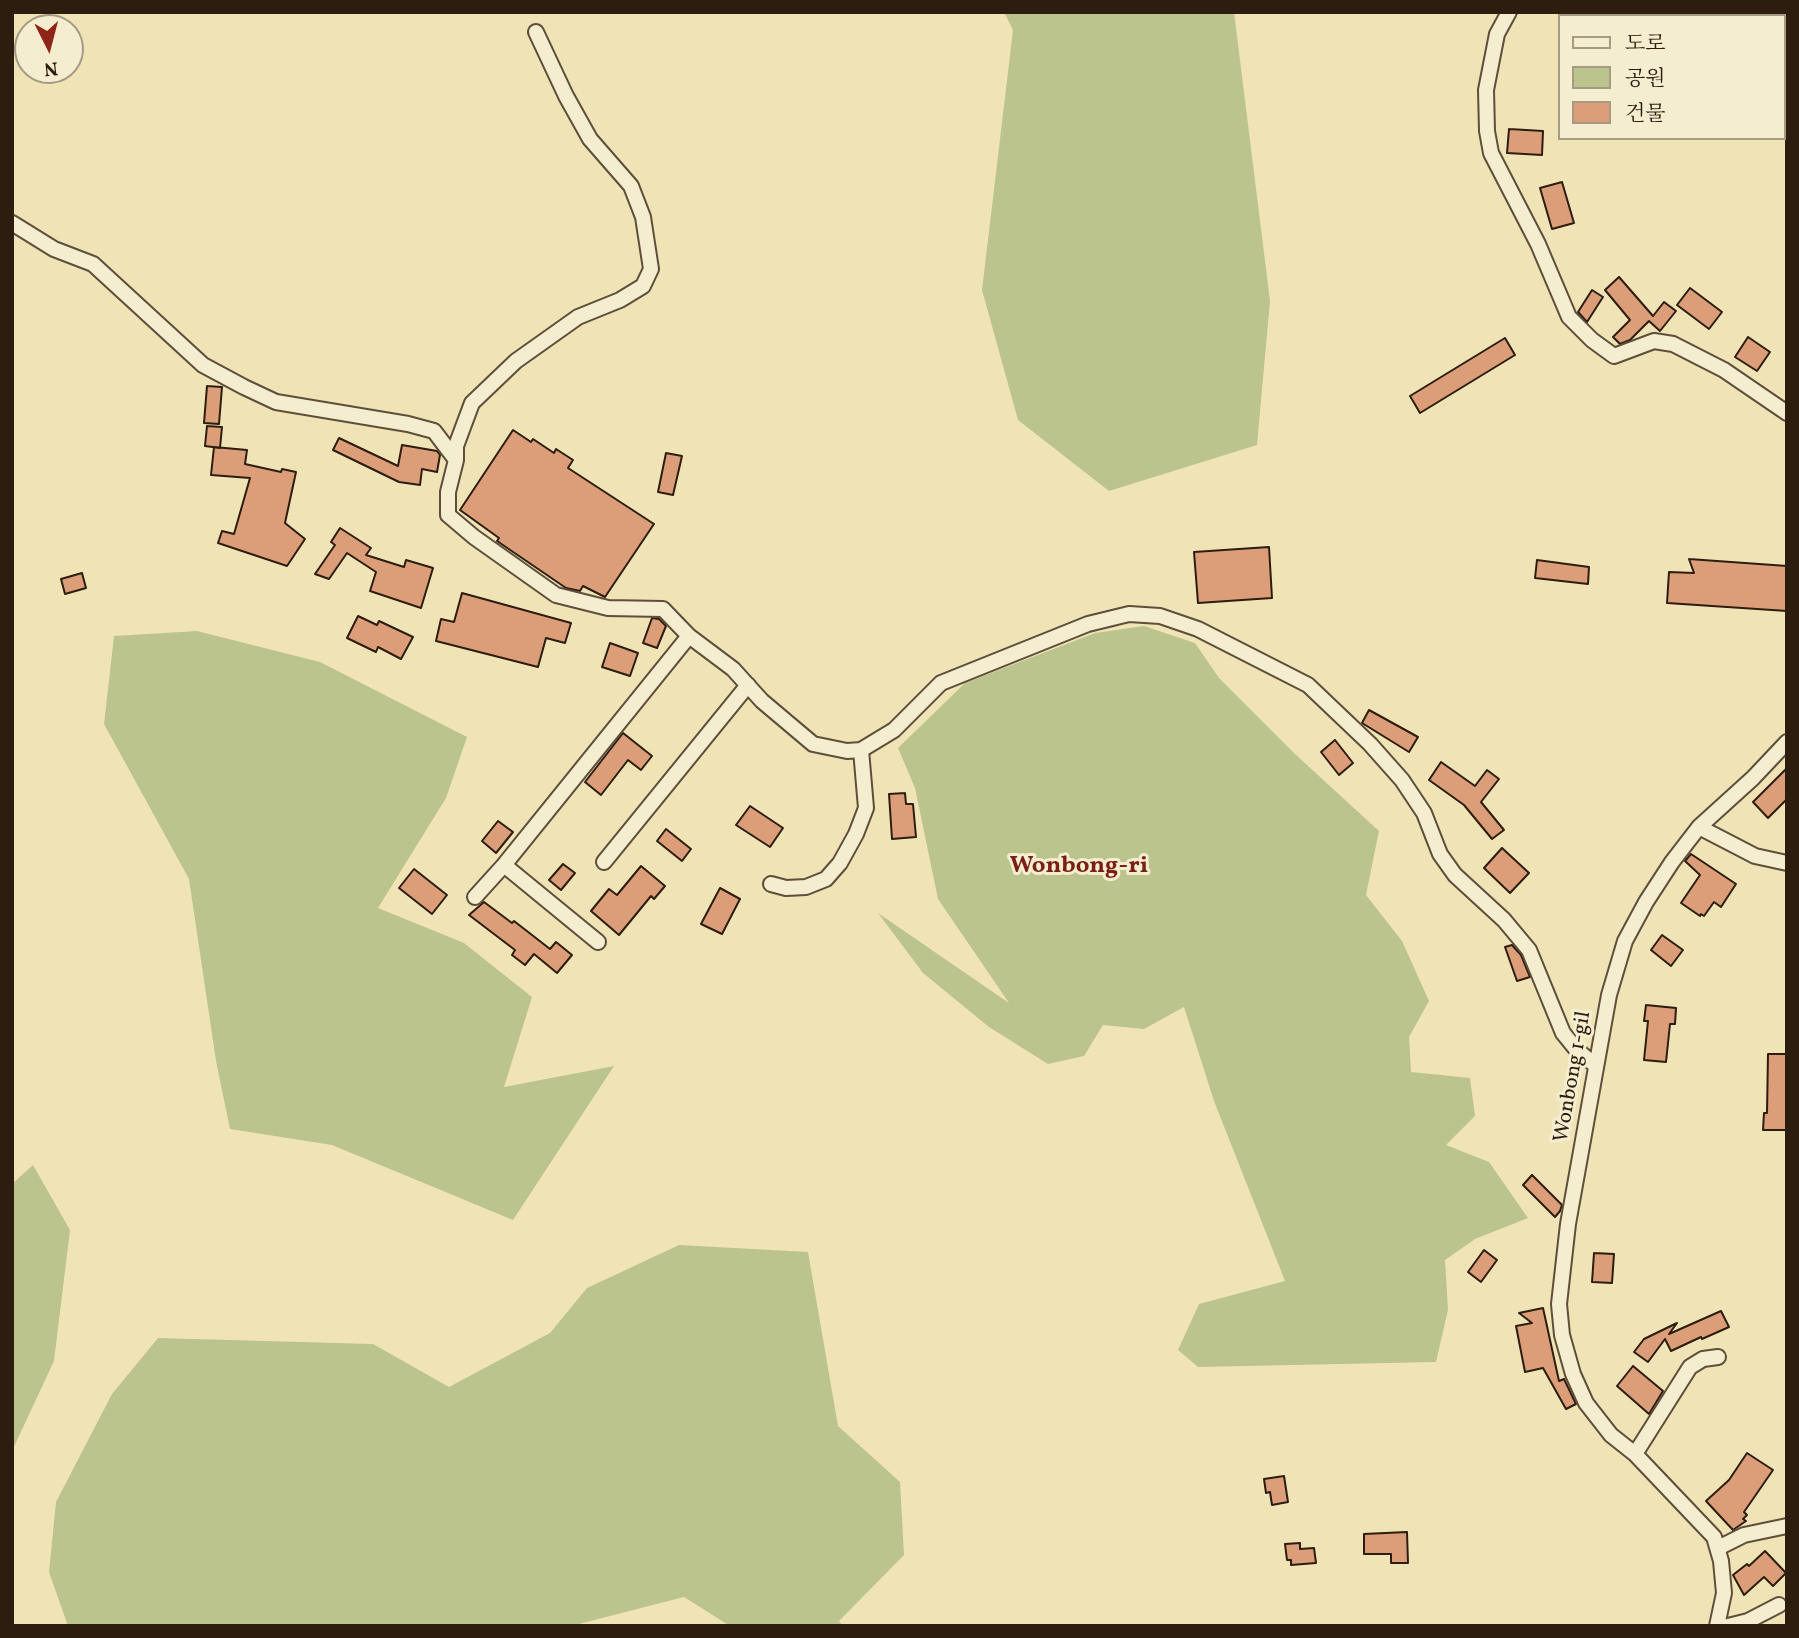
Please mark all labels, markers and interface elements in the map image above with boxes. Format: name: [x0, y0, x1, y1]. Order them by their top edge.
north arrow: [14, 14, 84, 84]
legend: [1558, 14, 1785, 140]
text: 도로: [1625, 30, 1666, 59]
text: N: [43, 54, 59, 82]
text: 공원: [1625, 65, 1666, 94]
text: 건물: [1625, 100, 1666, 129]
district label: Wonbong-ri: [1010, 854, 1148, 882]
street label: Wonbong 1-gil: [1550, 1009, 1598, 1145]

